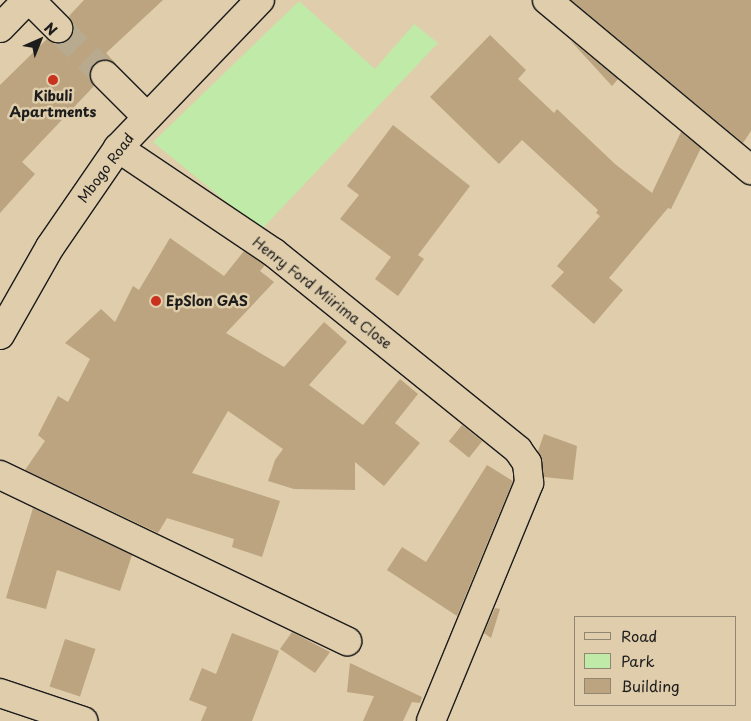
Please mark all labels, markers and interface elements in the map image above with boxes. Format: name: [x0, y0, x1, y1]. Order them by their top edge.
north arrow: [15, 15, 65, 65]
text: N: [39, 17, 62, 40]
marker: Kibuli Apartments: [47, 74, 59, 86]
place label: Kibuli Apartments: [10, 88, 96, 120]
street label: Mbogo Road: [74, 130, 138, 206]
street label: Henry Ford Miirima Close: [249, 233, 395, 353]
place label: EpSlon GAS: [166, 293, 249, 309]
marker: EpSlon GAS: [150, 295, 162, 307]
legend: [574, 616, 736, 706]
text: Road: [621, 624, 657, 647]
text: Park: [621, 649, 655, 672]
text: Building: [621, 674, 680, 697]

